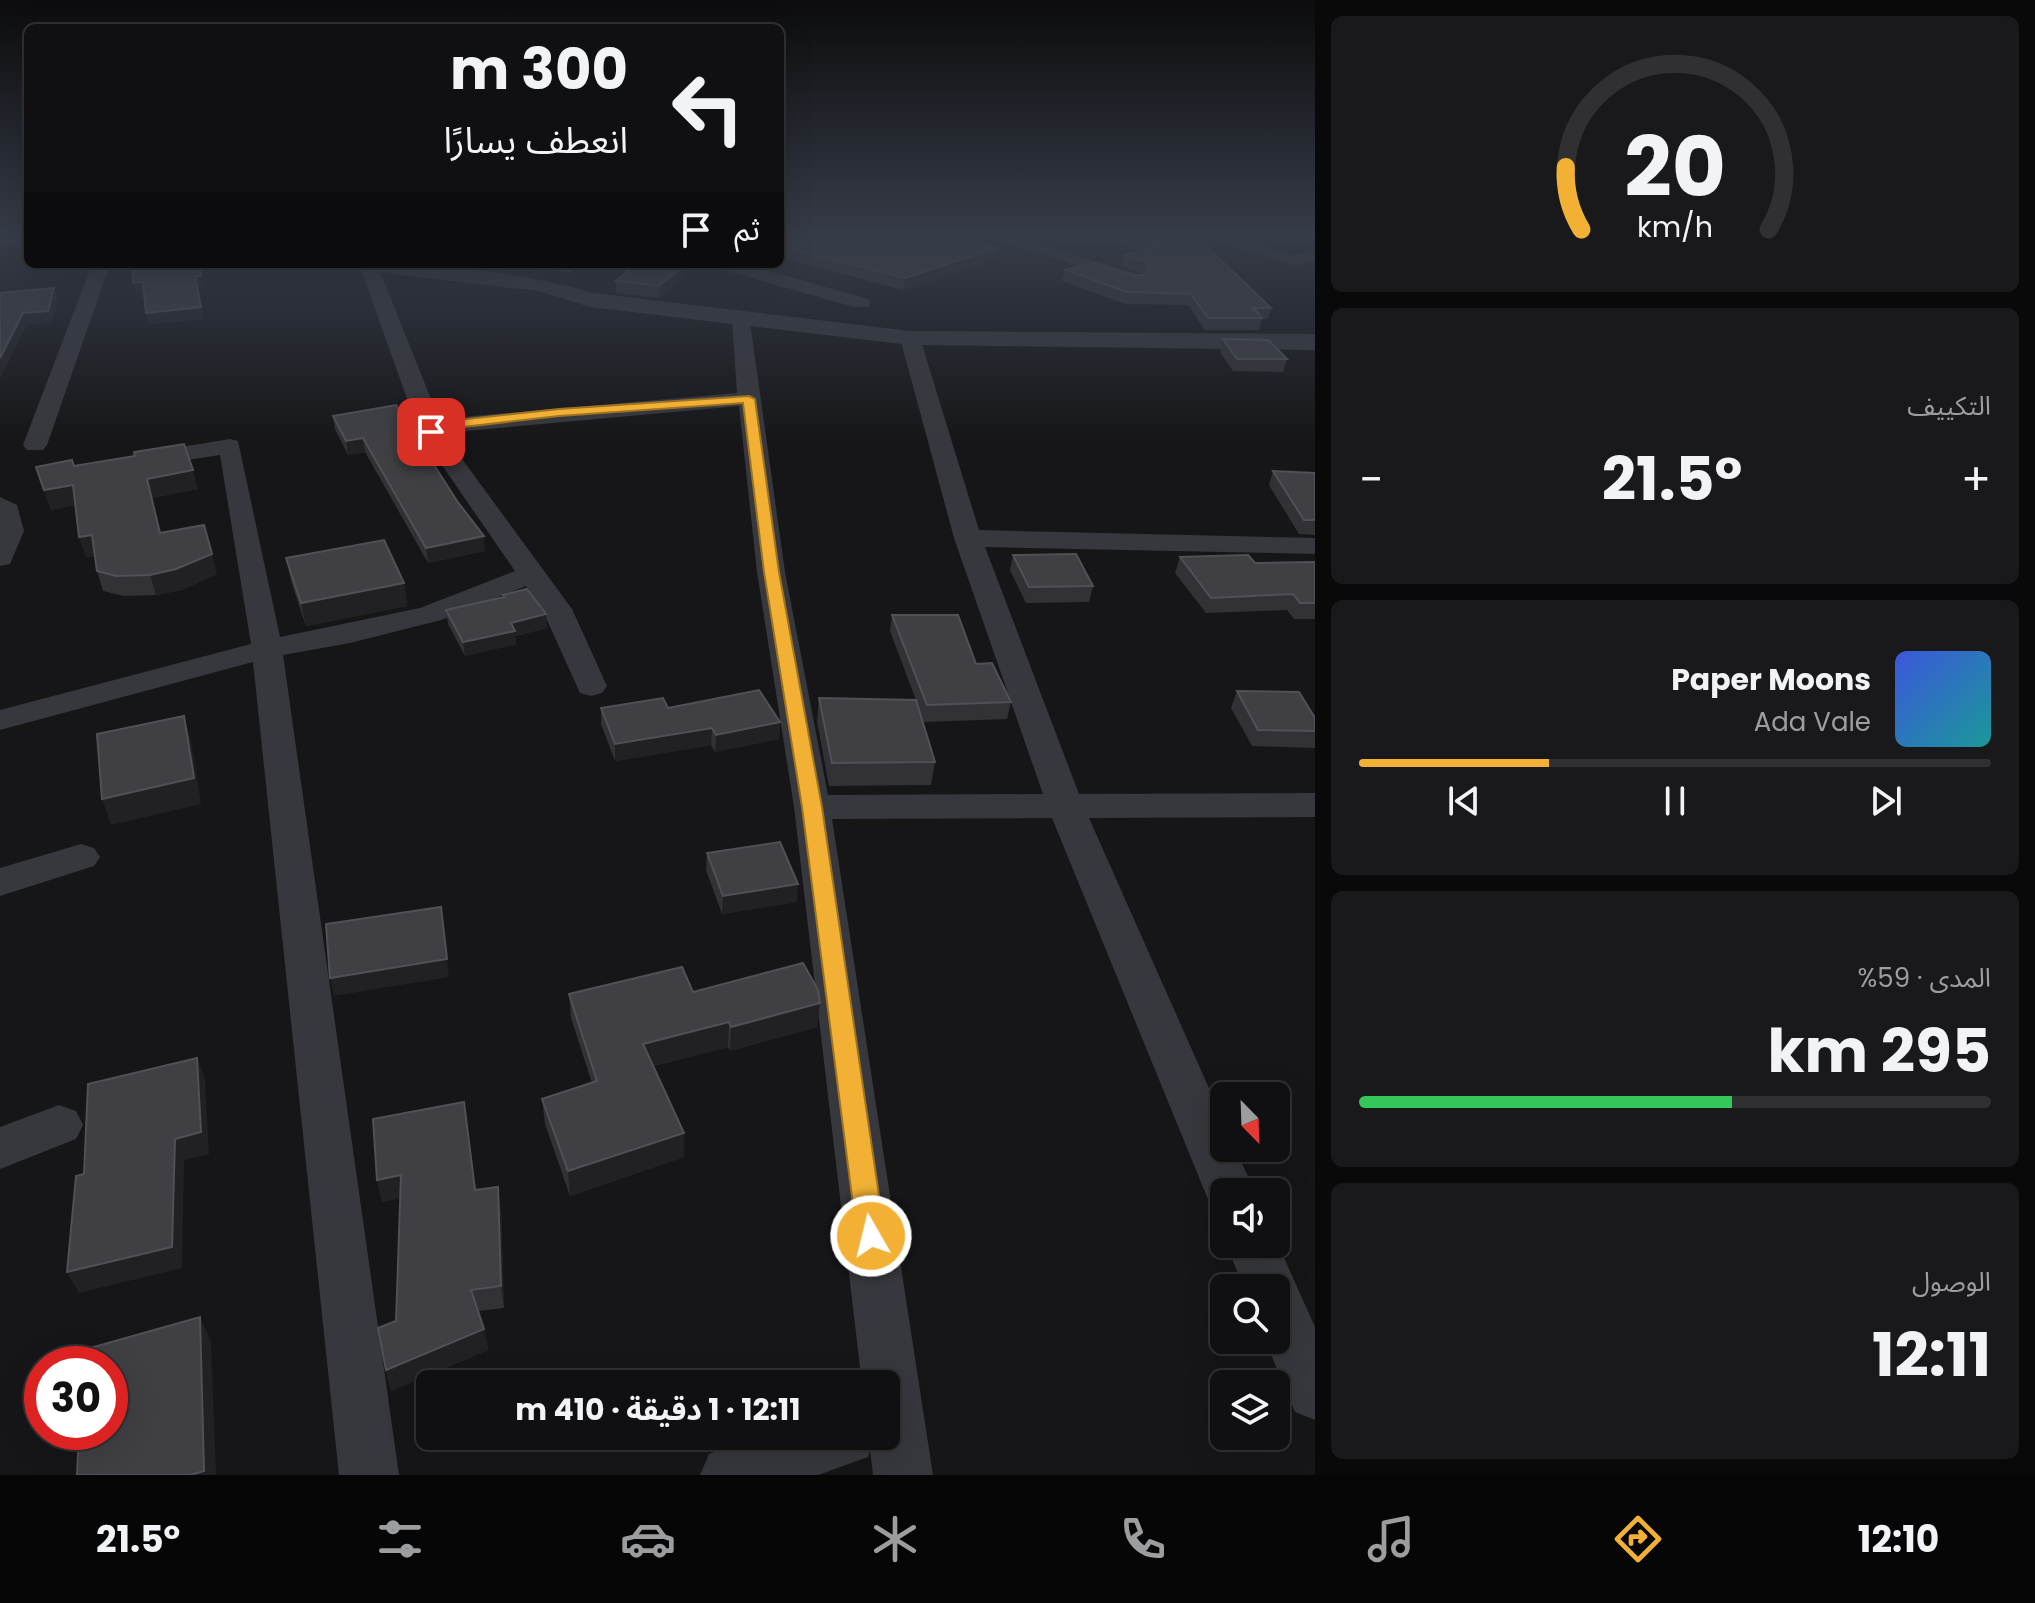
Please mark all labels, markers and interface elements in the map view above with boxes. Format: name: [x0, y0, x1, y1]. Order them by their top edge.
text: 300 m: [450, 30, 628, 109]
icon: left: [656, 56, 760, 160]
text: 20: [1624, 108, 1726, 224]
text: انعطف يسارًا: [444, 115, 628, 166]
text: km/h: [1637, 207, 1713, 247]
icon: arrive: [674, 208, 718, 252]
text: ثم: [734, 208, 760, 251]
text: التكييف: [1907, 388, 1991, 424]
pin: [397, 398, 465, 466]
icon: arrive: [409, 410, 453, 454]
text: 21.5°: [1602, 437, 1742, 521]
text: −: [1359, 449, 1383, 510]
text: +: [1961, 449, 1991, 510]
text: Paper Moons: [1671, 658, 1871, 701]
text: Ada Vale: [1754, 704, 1871, 740]
icon: previous: [1442, 779, 1486, 823]
icon: pause: [1653, 779, 1697, 823]
icon: next: [1864, 779, 1908, 823]
text: المدى · 59%: [1858, 960, 1991, 996]
text: 295 km: [1767, 1009, 1991, 1093]
north arrow: [1210, 1082, 1290, 1162]
map controls: [1210, 1082, 1290, 1450]
button: sound: [1210, 1178, 1290, 1258]
position arrow: [829, 1194, 913, 1278]
text: الوصول: [1912, 1264, 1991, 1300]
button: search: [1210, 1274, 1290, 1354]
text: 12:11: [1872, 1313, 1991, 1397]
speed limit sign: 30: [24, 1346, 128, 1450]
button: layers: [1210, 1370, 1290, 1450]
text: 12:11 · 1 دقيقة · 410 m: [515, 1388, 801, 1431]
icon: filters: [372, 1511, 428, 1567]
icon: car: [620, 1511, 676, 1567]
icon: climate: [867, 1511, 923, 1567]
icon: phone: [1115, 1511, 1171, 1567]
icon: music: [1363, 1511, 1419, 1567]
icon: directions: [1610, 1511, 1666, 1567]
text: 21.5°: [96, 1514, 180, 1565]
text: 12:10: [1858, 1514, 1939, 1565]

